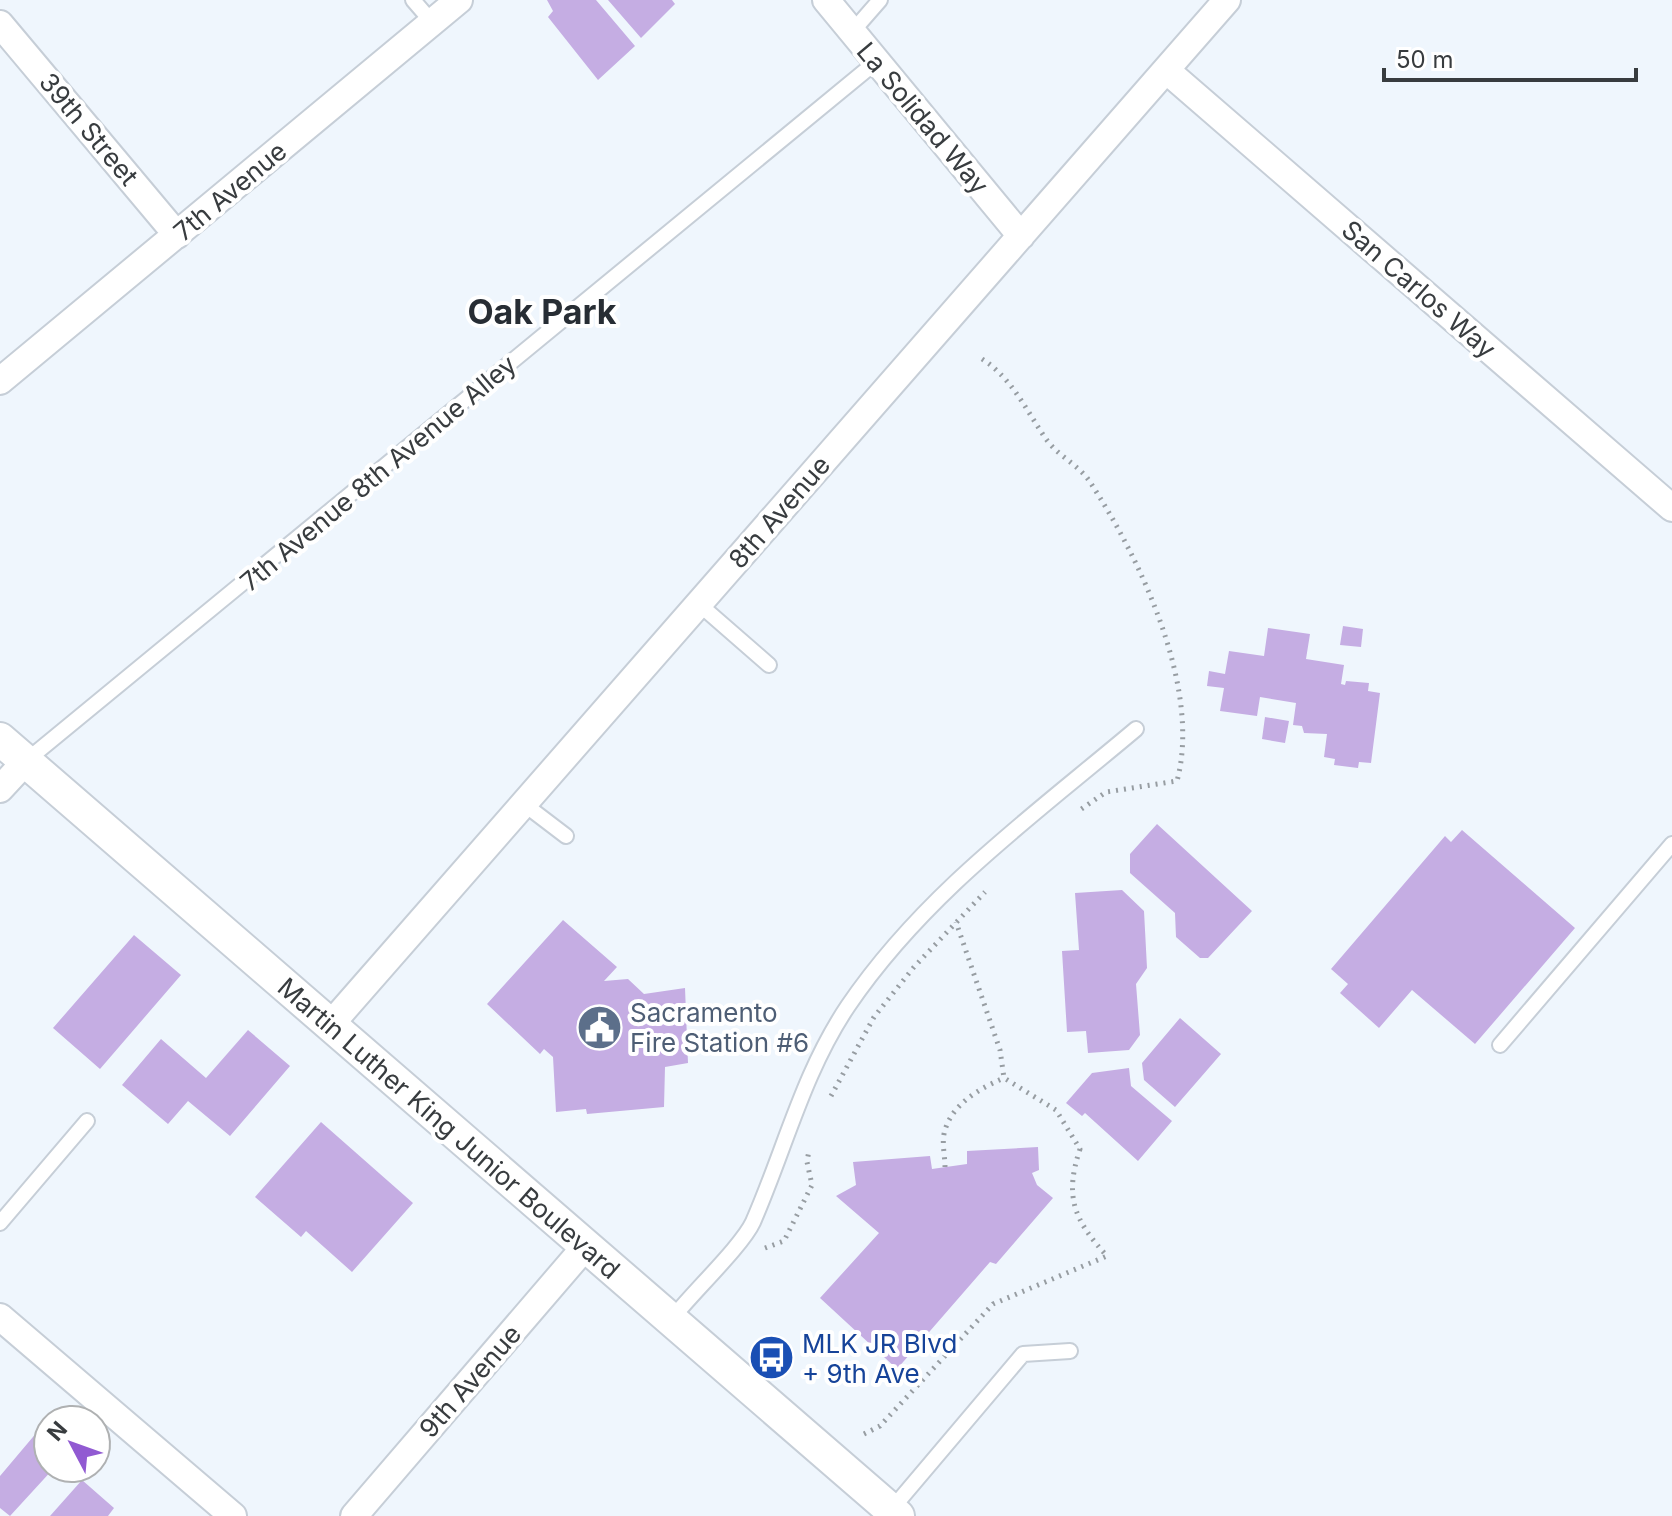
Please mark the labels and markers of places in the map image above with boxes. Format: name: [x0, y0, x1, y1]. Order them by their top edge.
place label: Sacramento Fire Station #6: [630, 997, 809, 1058]
public building icon: Sacramento Fire Station #6: [575, 1003, 623, 1051]
place label: MLK JR Blvd + 9th Ave: [802, 1328, 957, 1389]
bus stop icon: MLK JR Blvd + 9th Ave: [747, 1334, 795, 1382]

